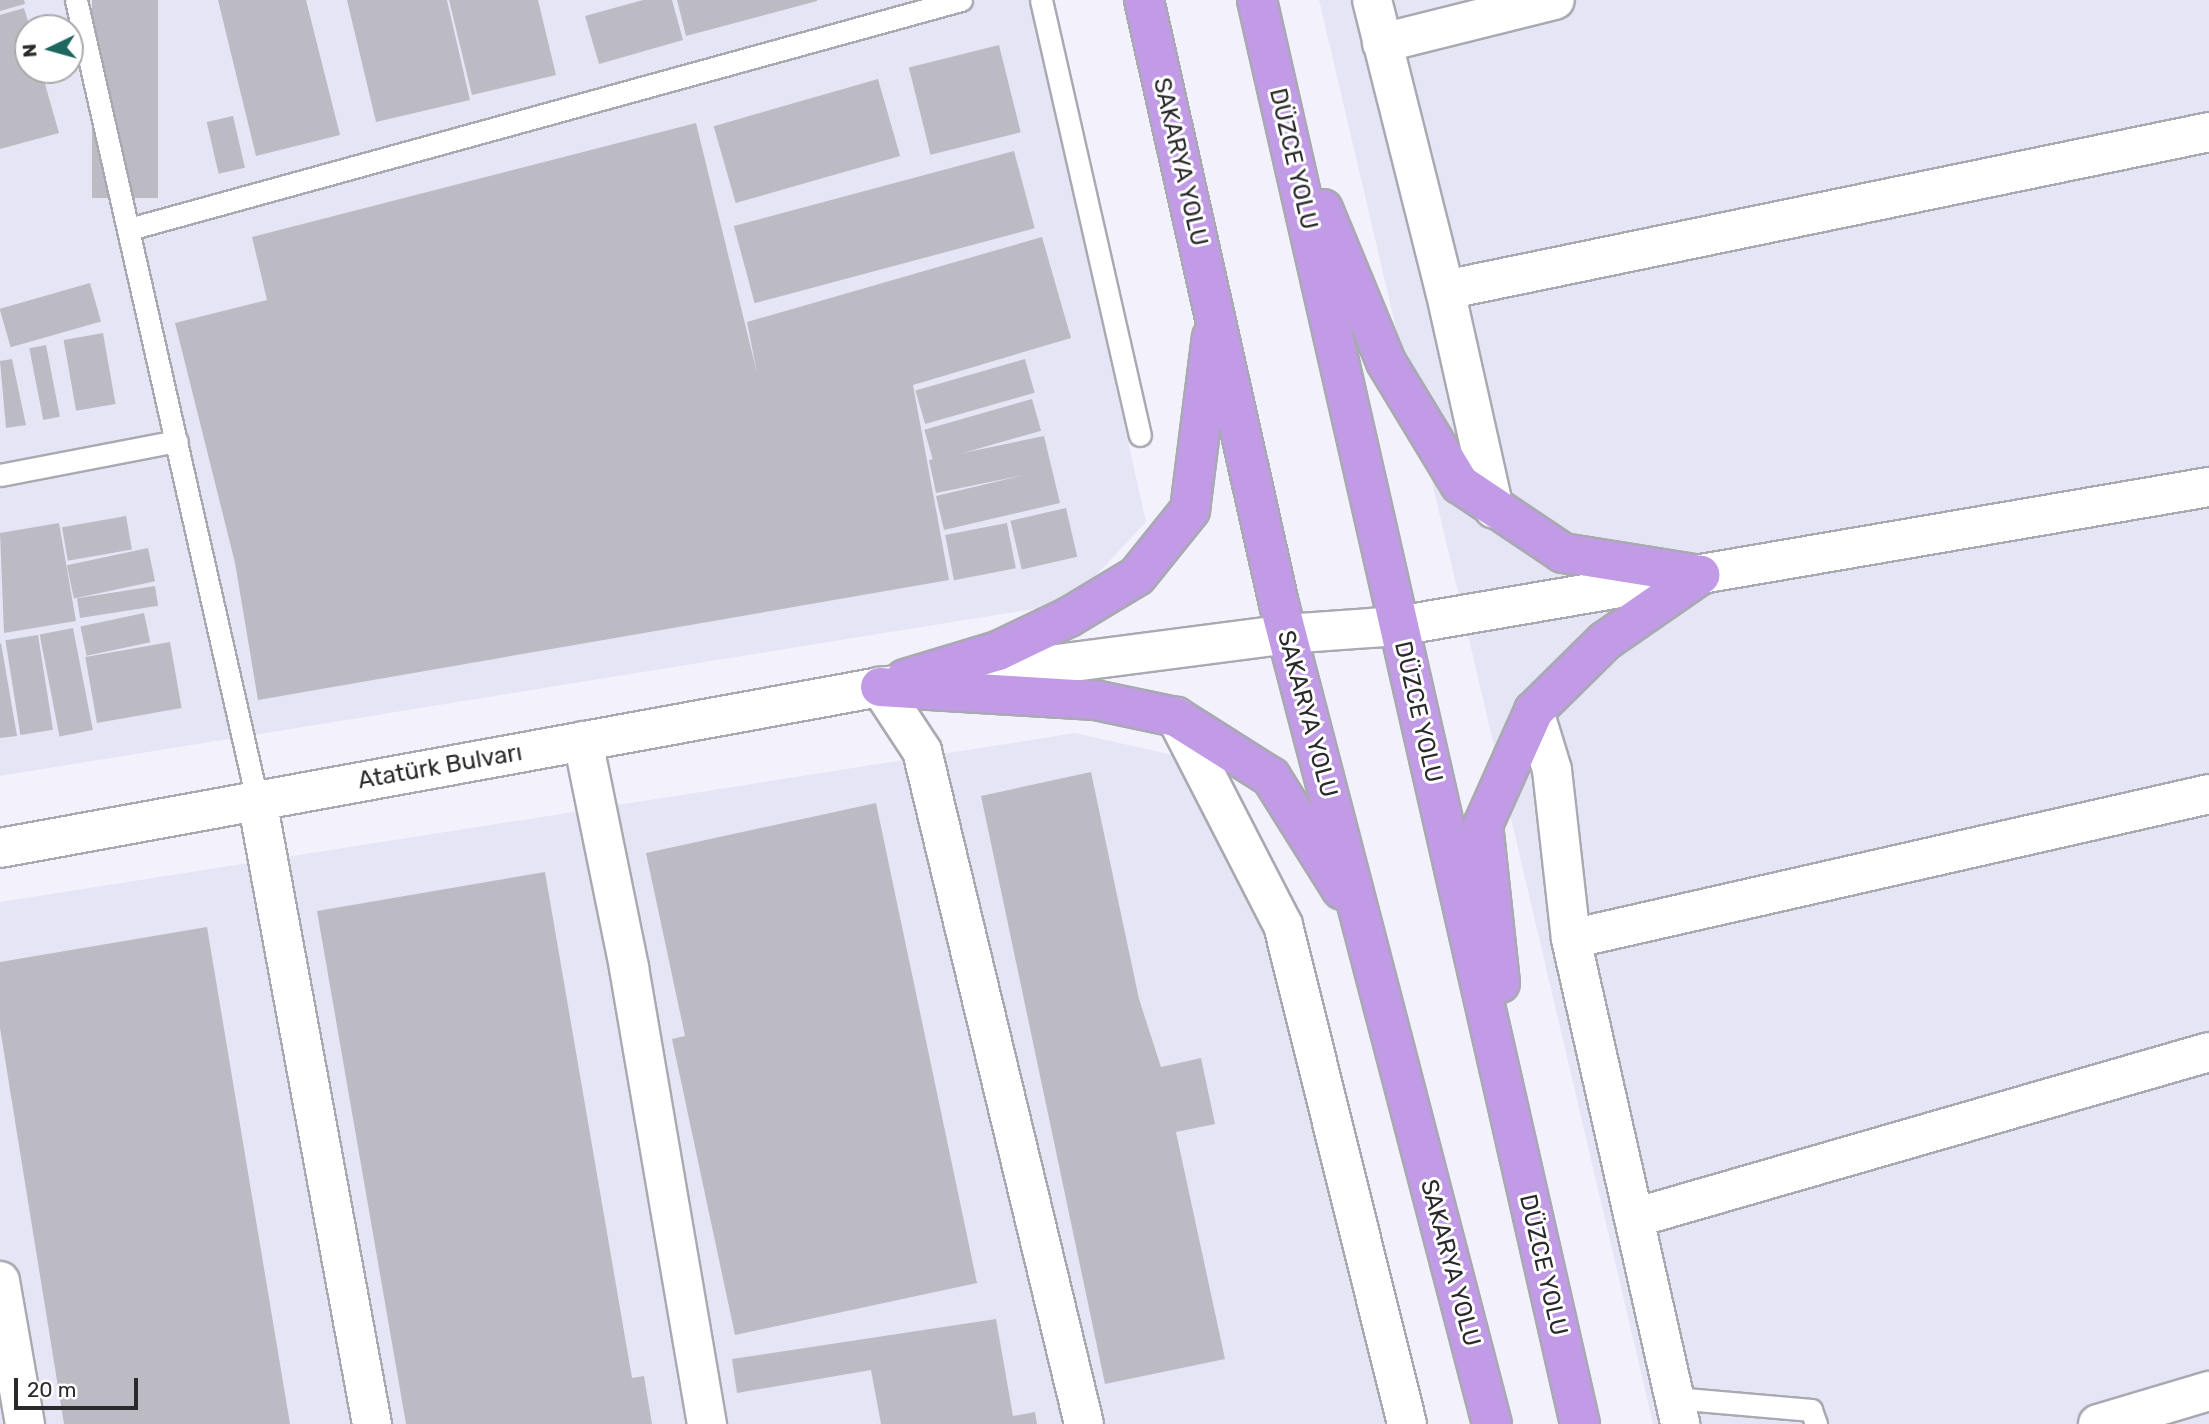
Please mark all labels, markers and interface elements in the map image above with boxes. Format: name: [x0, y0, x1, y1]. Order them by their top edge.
north arrow: [14, 14, 84, 84]
text: N: [18, 43, 42, 59]
street label: SAKARYA YOLU: [1146, 74, 1214, 250]
street label: DÜZCE YOLU: [1263, 85, 1323, 233]
street label: SAKARYA YOLU: [1271, 627, 1343, 801]
street label: DÜZCE YOLU: [1388, 638, 1448, 786]
street label: Atatürk Bulvarı: [356, 738, 524, 796]
street label: SAKARYA YOLU: [1414, 1176, 1486, 1350]
street label: DÜZCE YOLU: [1513, 1191, 1573, 1339]
scale bar: [18, 1364, 142, 1408]
text: 20 m: [27, 1377, 76, 1402]

